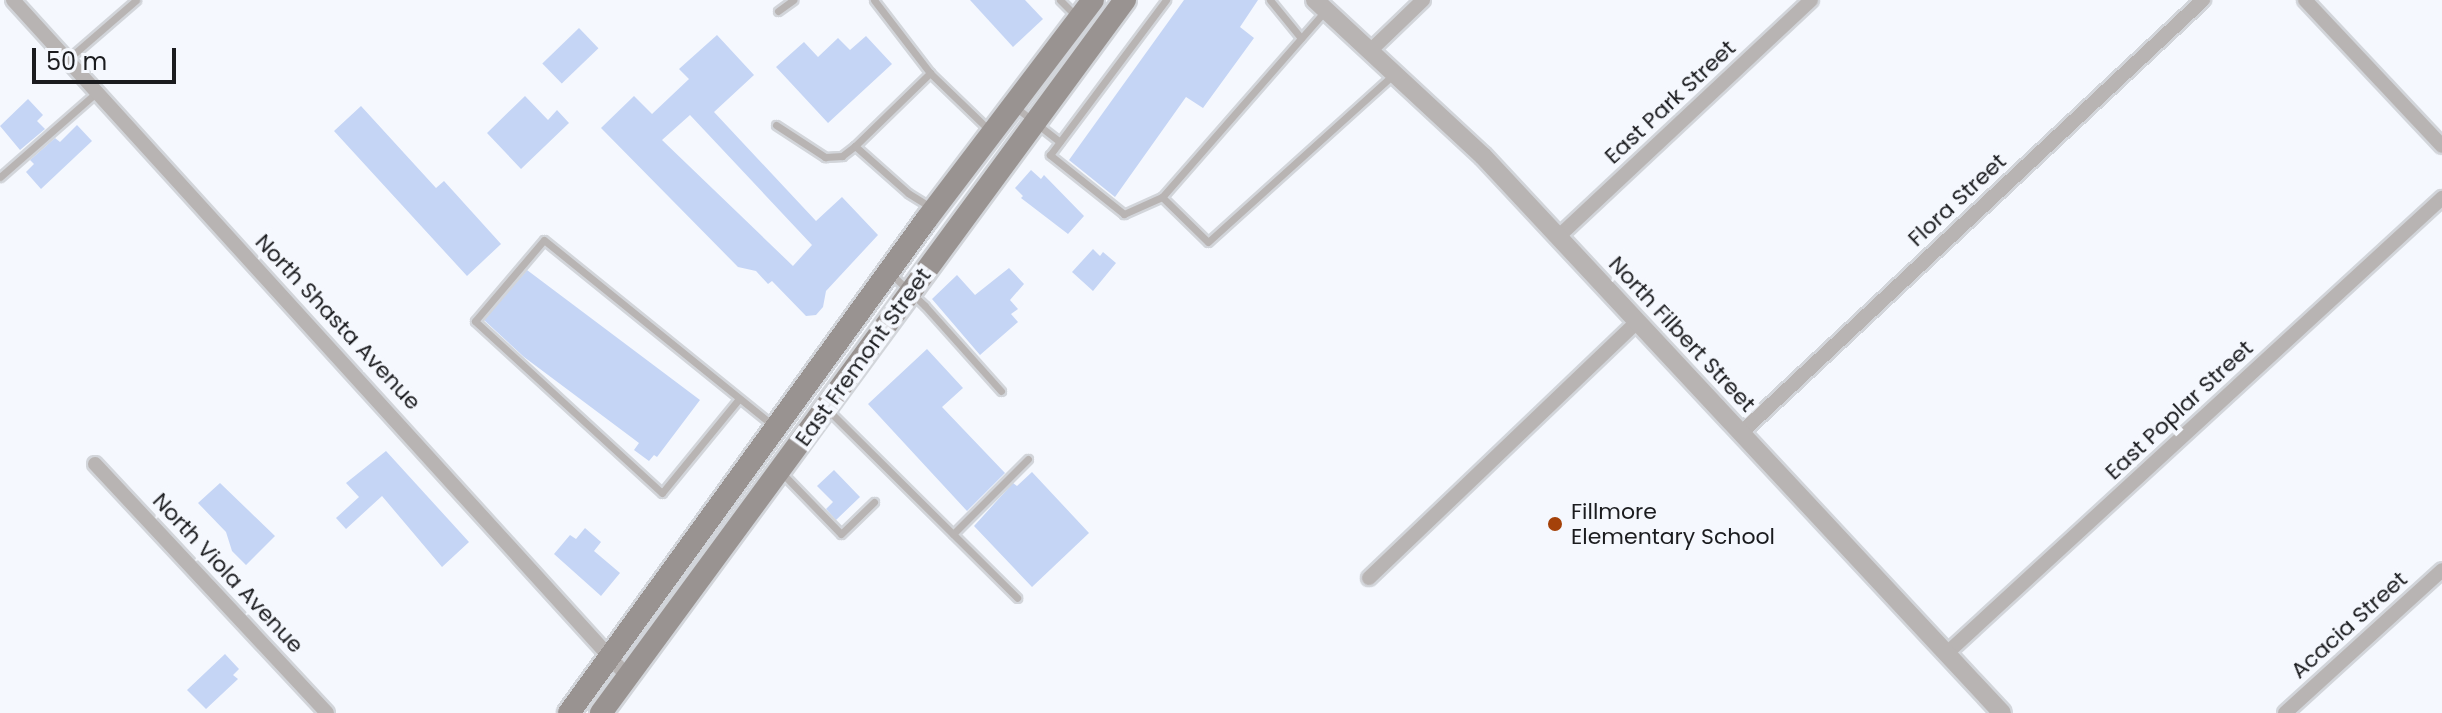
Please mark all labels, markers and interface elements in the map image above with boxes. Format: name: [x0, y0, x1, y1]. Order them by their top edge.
scale bar: [36, 32, 180, 82]
street label: East Park Street: [1599, 35, 1741, 169]
text: 50 m: [46, 45, 107, 78]
street label: Flora Street: [1903, 148, 2011, 252]
street label: North Shasta Avenue: [250, 229, 426, 415]
street label: North Filbert Street: [1603, 251, 1761, 417]
street label: East Fremont Street: [790, 263, 936, 451]
street label: East Poplar Street: [2100, 335, 2258, 485]
street label: North Viola Avenue: [147, 488, 309, 658]
place label: Fillmore Elementary School: [1571, 498, 1775, 550]
marker: Fillmore Elementary School: [1546, 515, 1564, 533]
street label: Acacia Street: [2286, 566, 2412, 684]

